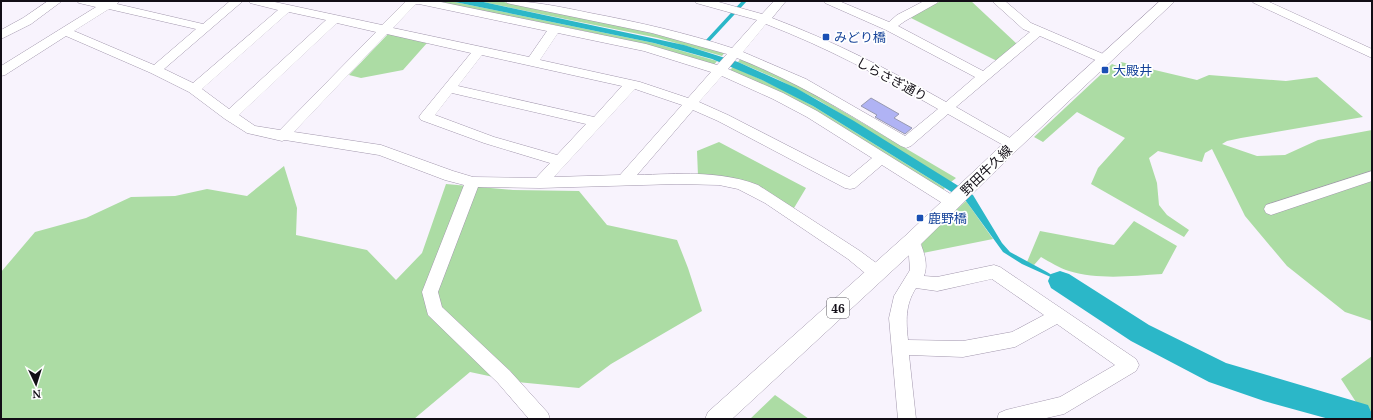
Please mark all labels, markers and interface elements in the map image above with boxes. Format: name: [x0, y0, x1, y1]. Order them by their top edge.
place label: みどり橋: [834, 28, 886, 46]
marker: みどり橋: [821, 32, 831, 42]
street label: しらさぎ通り: [853, 53, 931, 105]
place label: 大殿井: [1113, 61, 1152, 79]
marker: 大殿井: [1100, 65, 1110, 75]
street label: 野田牛久線: [956, 141, 1016, 199]
place label: 鹿野橋: [928, 209, 967, 227]
marker: 鹿野橋: [915, 213, 925, 223]
road number: 46: [827, 298, 849, 318]
north arrow: [16, 364, 56, 404]
text: N: [32, 387, 42, 402]

